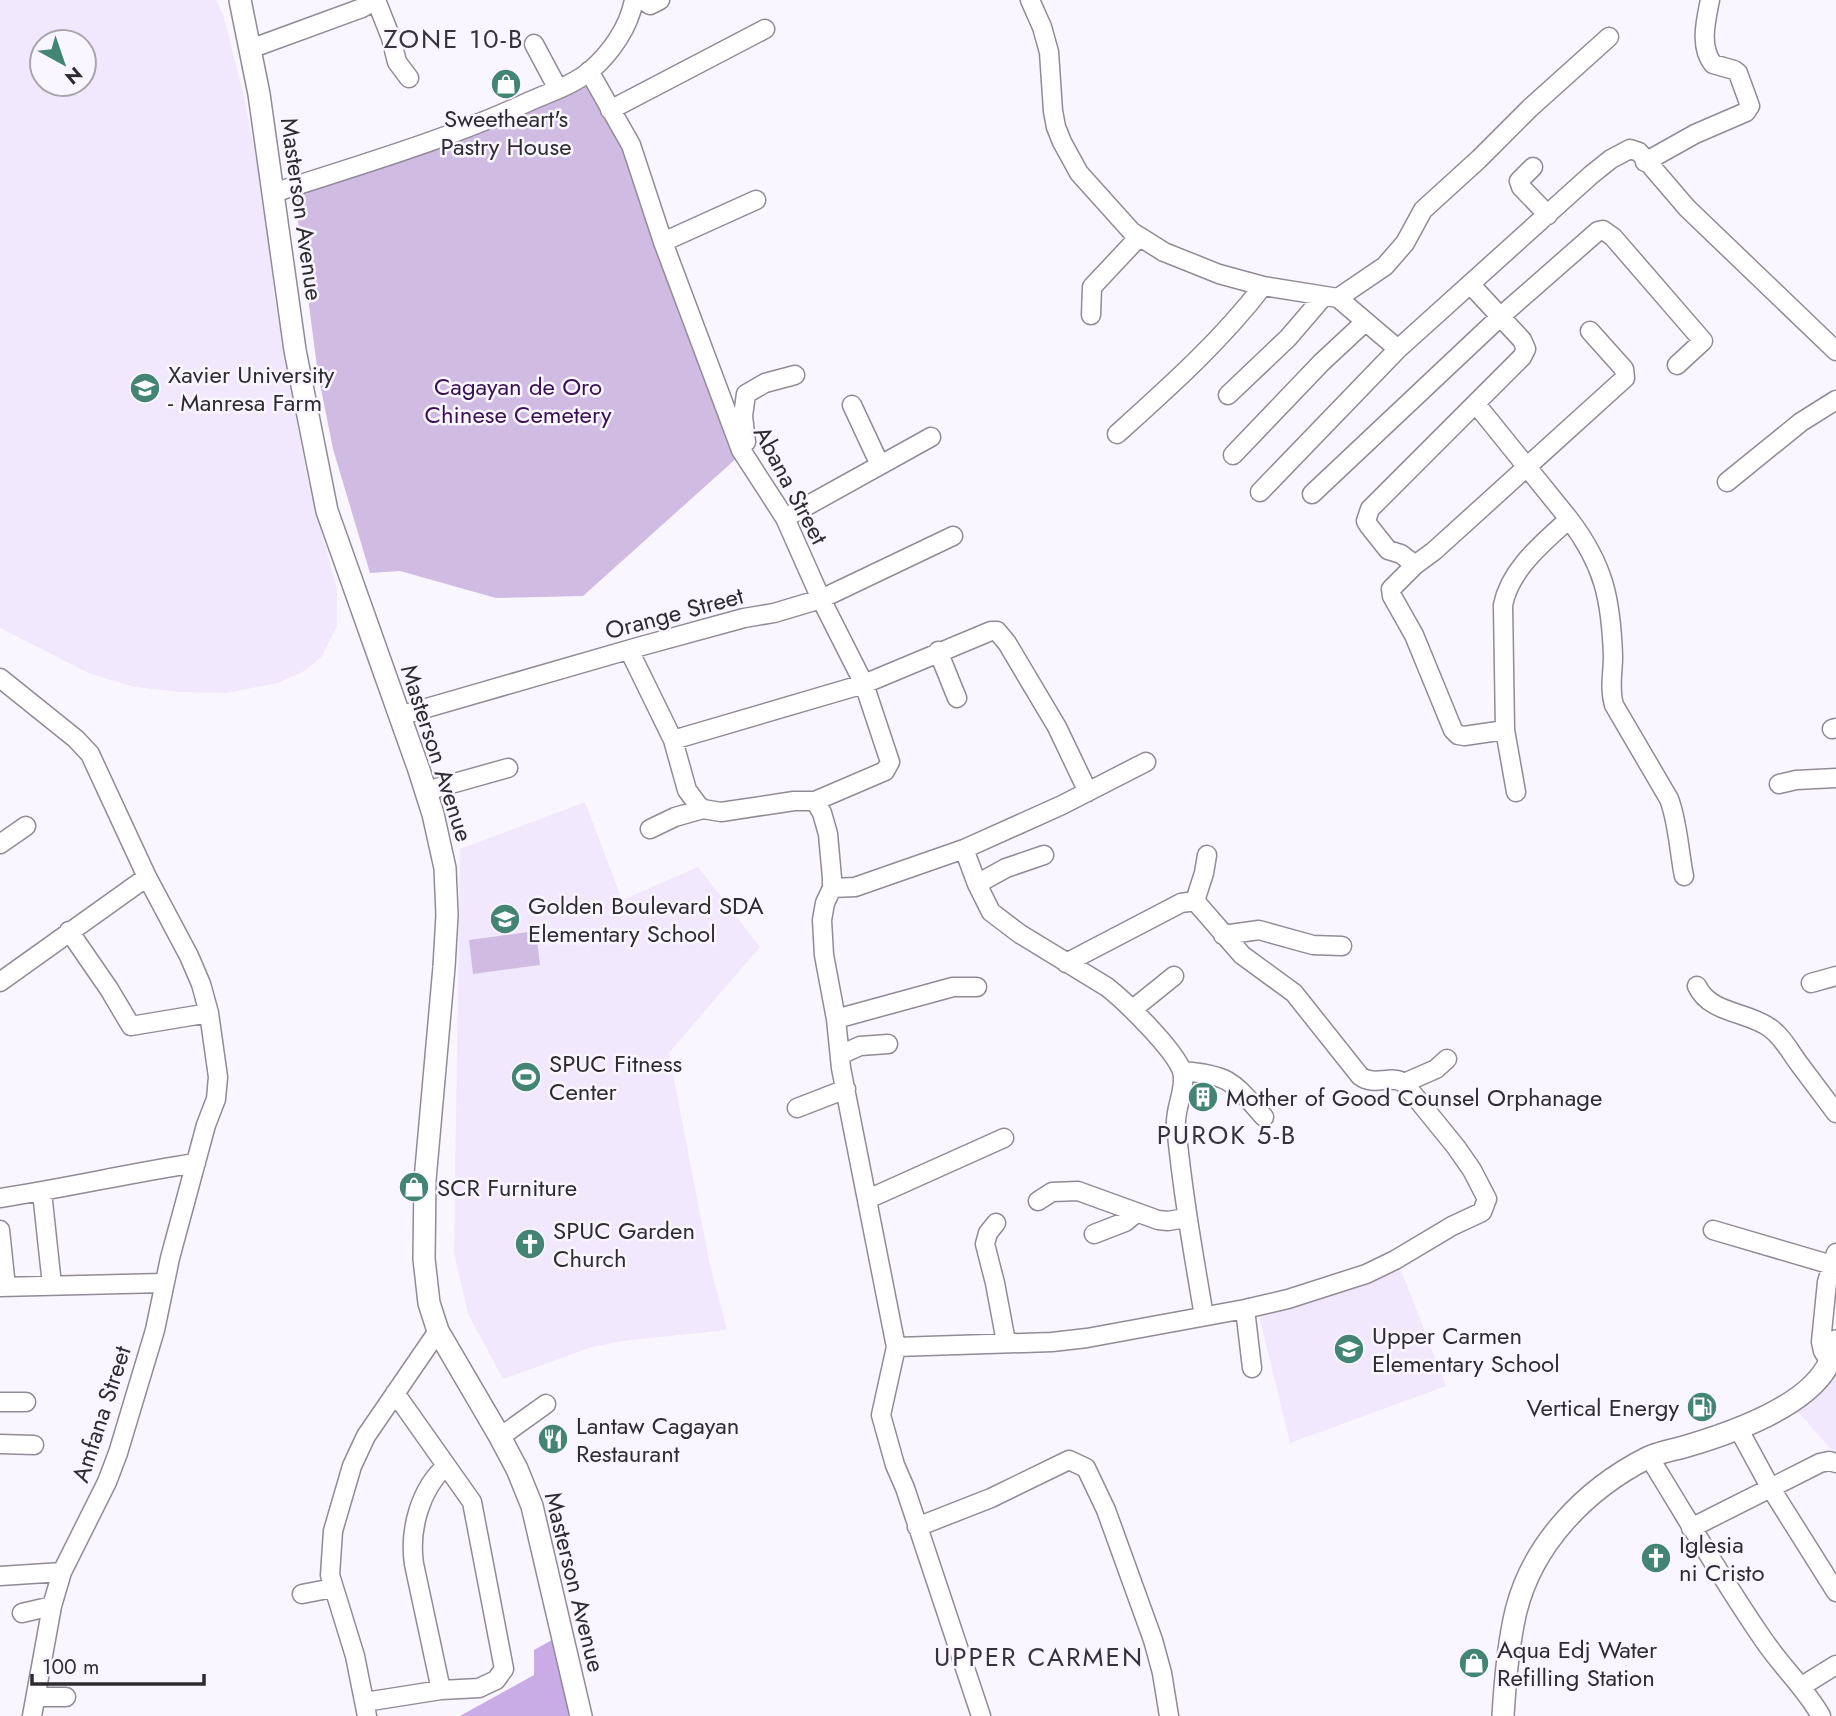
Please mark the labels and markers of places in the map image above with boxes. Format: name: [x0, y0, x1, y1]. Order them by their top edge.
shop icon: Sweetheart's Pastry House: [489, 67, 523, 101]
place label: Sweetheart's Pastry House: [440, 101, 572, 164]
place label: Xavier University - Manresa Farm: [168, 357, 335, 420]
school or university icon: Xavier University - Manresa Farm: [128, 371, 162, 405]
place label: Golden Boulevard SDA Elementary School: [528, 888, 764, 951]
school or university icon: Golden Boulevard SDA Elementary School: [488, 902, 522, 936]
place label: SPUC Fitness Center: [549, 1046, 682, 1109]
sports icon: SPUC Fitness Center: [509, 1060, 543, 1094]
building icon: Mother of Good Counsel Orphanage: [1186, 1080, 1220, 1114]
place label: Mother of Good Counsel Orphanage: [1226, 1080, 1602, 1115]
shop icon: SCR Furniture: [397, 1170, 431, 1204]
place label: SCR Furniture: [437, 1170, 577, 1205]
place label: SPUC Garden Church: [553, 1213, 695, 1276]
church icon: SPUC Garden Church: [513, 1227, 547, 1261]
place label: Upper Carmen Elementary School: [1372, 1318, 1560, 1381]
school or university icon: Upper Carmen Elementary School: [1332, 1332, 1366, 1366]
place label: Vertical Energy: [1526, 1390, 1679, 1425]
fuel station icon: Vertical Energy: [1685, 1390, 1719, 1424]
place label: Lantaw Cagayan Restaurant: [576, 1408, 739, 1471]
restaurant icon: Lantaw Cagayan Restaurant: [536, 1422, 570, 1456]
place label: Iglesia ni Cristo: [1679, 1527, 1765, 1590]
church icon: Iglesia ni Cristo: [1639, 1541, 1673, 1575]
place label: Aqua Edj Water Refilling Station: [1497, 1632, 1658, 1695]
shop icon: Aqua Edj Water Refilling Station: [1457, 1646, 1491, 1680]

